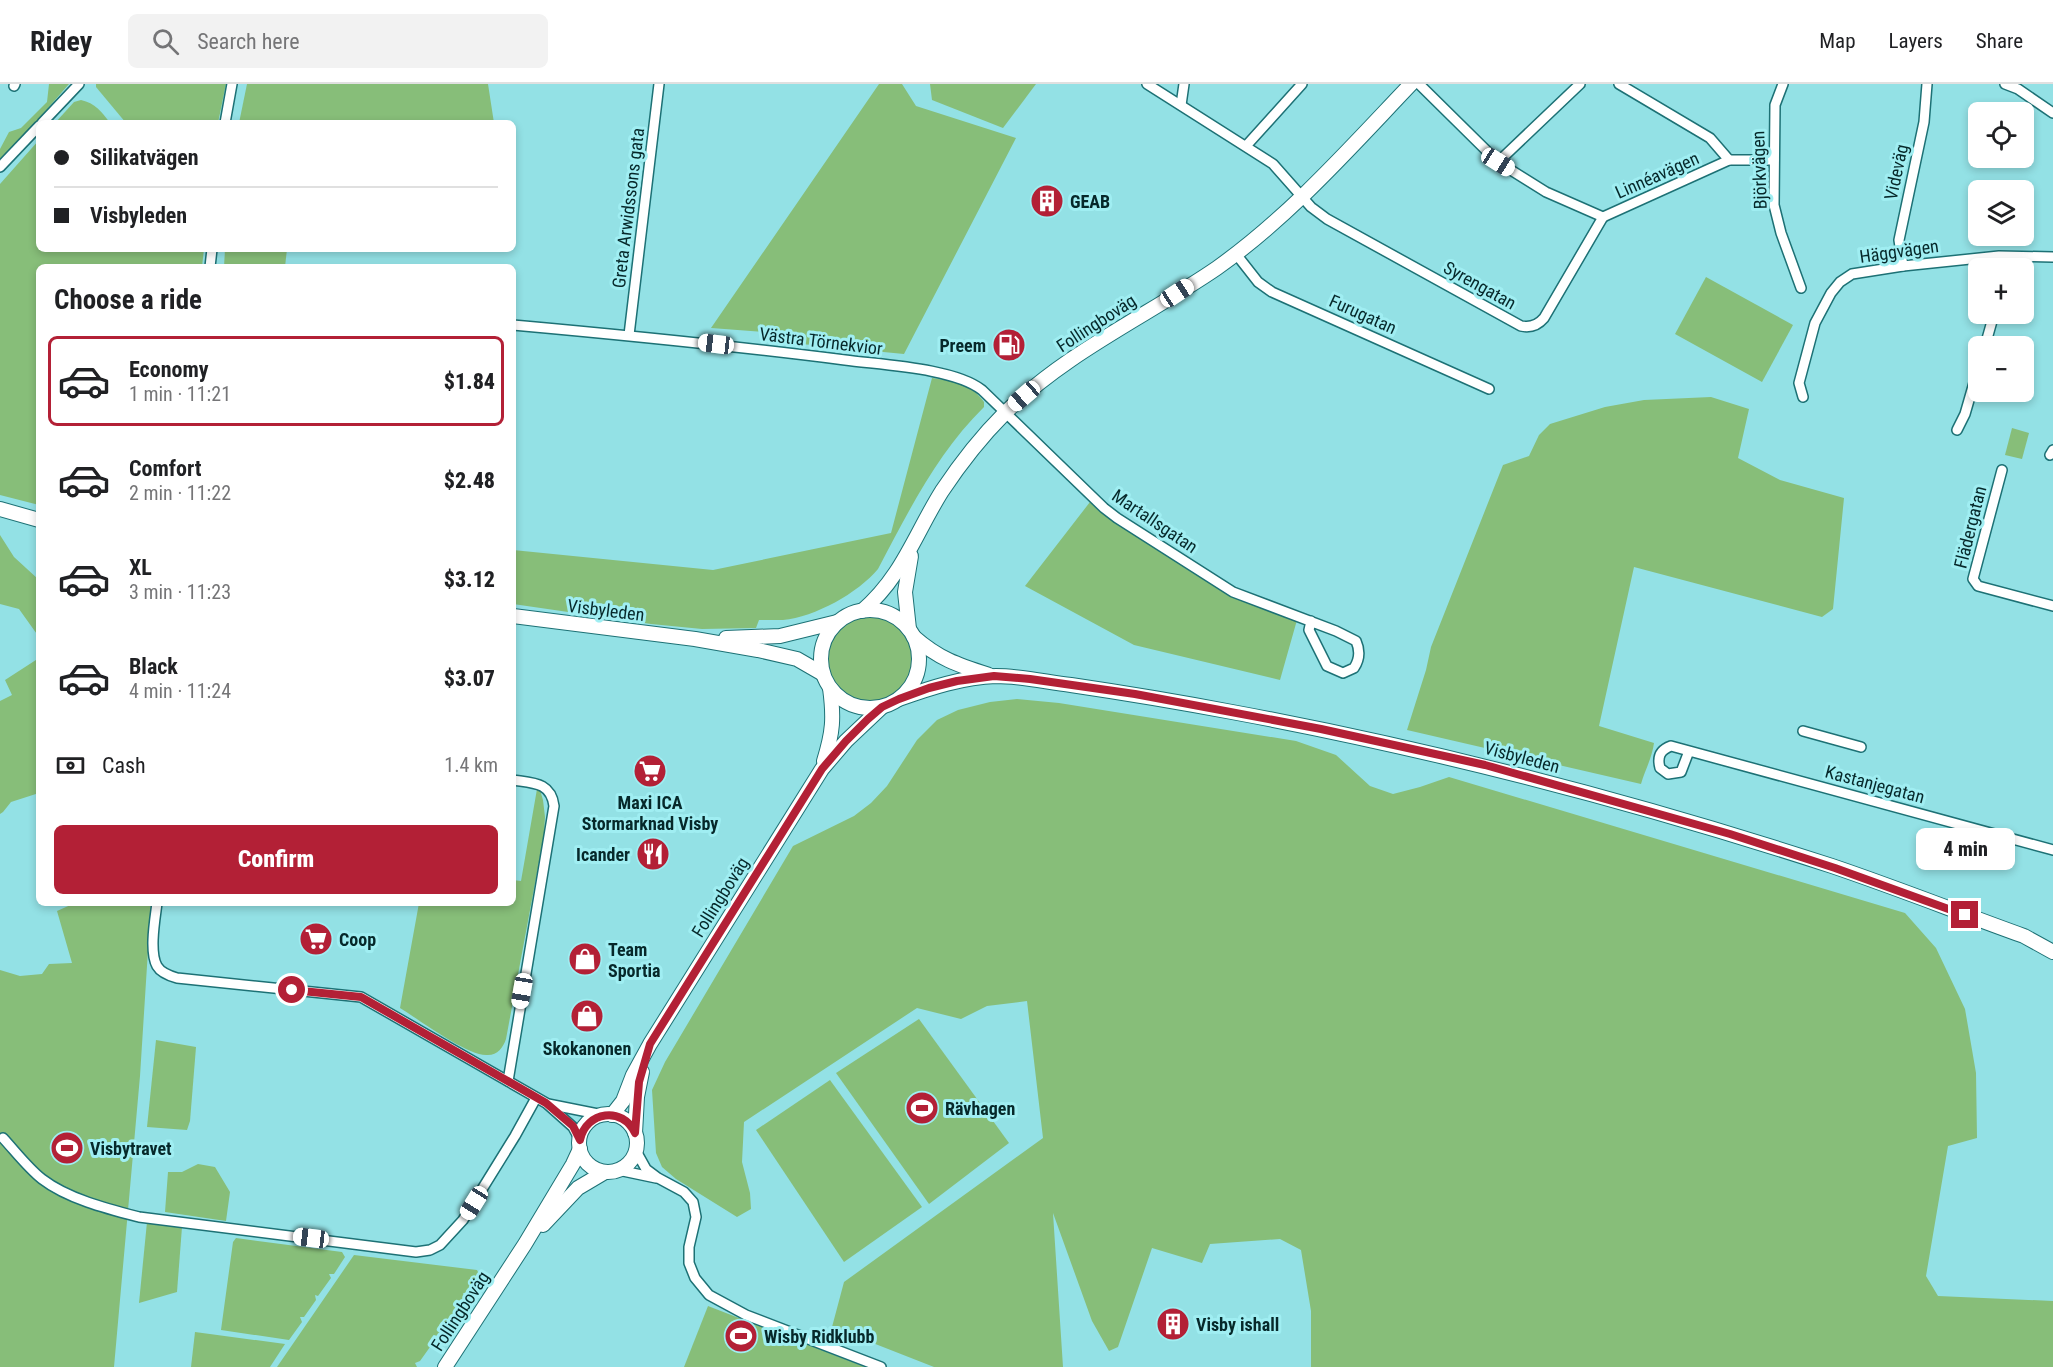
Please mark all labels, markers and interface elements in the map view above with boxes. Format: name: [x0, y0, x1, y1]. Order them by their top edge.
search box: [128, 14, 548, 68]
text: Ridey: [30, 25, 92, 58]
icon: search: [149, 25, 182, 58]
text: Search here: [197, 29, 299, 54]
text: Map: [1819, 29, 1856, 53]
text: Layers: [1889, 29, 1943, 53]
text: Share: [1976, 29, 2023, 53]
map controls: [1968, 102, 2034, 402]
button: locate: [1968, 102, 2034, 168]
street label: Greta Arwidssons gata: [608, 127, 648, 289]
street label: Björkvägen: [1747, 130, 1771, 210]
street label: Videväg: [1880, 142, 1912, 202]
text: Silikatvägen: [90, 145, 199, 170]
car: [1478, 145, 1518, 179]
street label: Linnéavägen: [1612, 147, 1702, 203]
button: layers: [1968, 180, 2034, 246]
building icon: GEAB: [1029, 183, 1065, 219]
place label: GEAB: [1070, 191, 1110, 212]
text: Visbyleden: [90, 203, 187, 228]
street label: Häggvägen: [1858, 235, 1940, 267]
street label: Syrengatan: [1440, 257, 1520, 313]
button: +: [1968, 258, 2034, 324]
car: [1157, 276, 1197, 310]
text: Choose a ride: [54, 284, 202, 316]
street label: Follingboväg: [1052, 290, 1140, 356]
street label: Furugatan: [1326, 290, 1400, 338]
street label: Västra Törnekvior: [758, 323, 884, 359]
fuel station icon: Preem: [991, 327, 1027, 363]
car: [697, 333, 735, 355]
place label: Preem: [939, 335, 986, 356]
button: −: [1968, 336, 2034, 402]
icon: car: [57, 354, 111, 408]
text: Economy: [129, 357, 209, 382]
text: $1.84: [444, 369, 495, 394]
car: [1005, 377, 1043, 415]
text: 1 min · 11:21: [129, 382, 231, 406]
icon: car: [57, 453, 111, 507]
text: Comfort: [129, 456, 202, 481]
text: $2.48: [444, 468, 495, 493]
text: 2 min · 11:22: [129, 481, 231, 505]
street label: Flädergatan: [1950, 484, 1990, 570]
street label: Martallsgatan: [1108, 485, 1202, 557]
icon: car: [57, 552, 111, 606]
text: XL: [129, 555, 152, 580]
text: $3.12: [444, 567, 495, 592]
text: 3 min · 11:23: [129, 580, 231, 604]
street label: Visbyleden: [566, 595, 646, 625]
icon: car: [57, 651, 111, 705]
text: Black: [129, 654, 178, 679]
text: $3.07: [444, 666, 495, 691]
text: 4 min · 11:24: [129, 679, 231, 703]
street label: Visbyleden: [1482, 737, 1562, 777]
icon: cash: [54, 749, 87, 782]
text: Cash: [102, 753, 146, 778]
text: 1.4 km: [444, 753, 498, 777]
supermarket icon: Maxi ICA Stormarknad Visby: [632, 753, 668, 789]
street label: Kastanjegatan: [1823, 761, 1927, 807]
place label: Maxi ICA Stormarknad Visby: [582, 792, 718, 834]
button: Confirm: [54, 825, 498, 894]
callout: 4 min: [1916, 828, 2014, 870]
restaurant icon: Icander: [635, 836, 671, 872]
text: 4 min: [1943, 837, 1988, 861]
place label: Icander: [576, 844, 630, 865]
street label: Follingboväg: [687, 853, 753, 941]
route end: [1951, 901, 1978, 928]
supermarket icon: Coop: [298, 921, 334, 957]
place label: Coop: [339, 929, 376, 950]
place label: Team Sportia: [608, 939, 661, 981]
shop icon: Team Sportia: [567, 941, 603, 977]
car: [510, 972, 534, 1010]
route start: [278, 976, 305, 1003]
shop icon: Skokanonen: [569, 998, 605, 1034]
place label: Skokanonen: [543, 1038, 631, 1059]
sports icon: Rävhagen: [904, 1090, 940, 1126]
place label: Rävhagen: [945, 1098, 1015, 1119]
sports icon: Visbytravet: [49, 1130, 85, 1166]
place label: Visbytravet: [90, 1138, 172, 1159]
car: [457, 1183, 491, 1223]
car: [292, 1227, 330, 1249]
street label: Follingboväg: [427, 1267, 493, 1355]
building icon: Visby ishall: [1155, 1306, 1191, 1342]
place label: Visby ishall: [1196, 1314, 1279, 1335]
sports icon: Wisby Ridklubb: [723, 1318, 759, 1354]
place label: Wisby Ridklubb: [764, 1326, 874, 1347]

